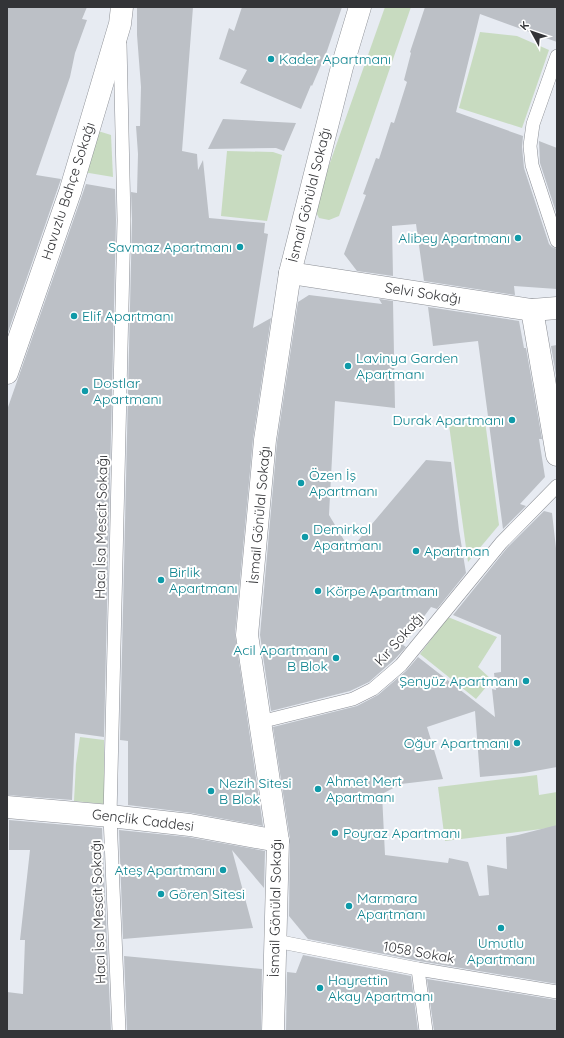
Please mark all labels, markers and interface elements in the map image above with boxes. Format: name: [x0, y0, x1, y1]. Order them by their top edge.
north arrow: [512, 12, 552, 52]
text: K: [517, 18, 532, 33]
place label: Kader Apartmanı: [279, 50, 391, 68]
marker: Kader Apartmanı: [266, 54, 276, 64]
street label: Havuzlu Bahçe Sokağı: [37, 120, 99, 262]
street label: İsmail Gönülal Sokağı: [284, 126, 334, 264]
place label: Alibey Apartmanı: [398, 229, 510, 247]
marker: Alibey Apartmanı: [513, 233, 523, 243]
place label: Savmaz Apartmanı: [108, 238, 232, 256]
marker: Savmaz Apartmanı: [235, 242, 245, 252]
street label: Selvi Sokağı: [384, 278, 462, 308]
place label: Elif Apartmanı: [82, 307, 174, 325]
marker: Elif Apartmanı: [69, 311, 79, 321]
place label: Lavinya Garden Apartmanı: [356, 349, 458, 383]
marker: Lavinya Garden Apartmanı: [343, 361, 353, 371]
place label: Dostlar Apartmanı: [93, 374, 162, 408]
marker: Dostlar Apartmanı: [80, 386, 90, 396]
place label: Durak Apartmanı: [392, 411, 504, 429]
marker: Durak Apartmanı: [507, 415, 517, 425]
street label: İsmail Gönülal Sokağı: [244, 445, 274, 585]
street label: Hacı İsa Mescit Sokağı: [91, 455, 111, 599]
place label: Özen İş Apartmanı: [309, 466, 378, 500]
marker: Özen İş Apartmanı: [296, 478, 306, 488]
place label: Demirkol Apartmanı: [313, 520, 382, 554]
marker: Demirkol Apartmanı: [300, 532, 310, 542]
place label: Apartman: [424, 542, 490, 560]
marker: Apartman: [411, 546, 421, 556]
place label: Birlik Apartmanı: [169, 563, 238, 597]
marker: Birlik Apartmanı: [156, 575, 166, 585]
place label: Körpe Apartmanı: [326, 582, 438, 600]
marker: Körpe Apartmanı: [313, 586, 323, 596]
street label: Kır Sokağı: [370, 609, 428, 669]
place label: Acil Apartmanı B Blok: [233, 641, 328, 675]
marker: Acil Apartmanı B Blok: [331, 653, 341, 663]
place label: Şenyüz Apartmanı: [399, 672, 518, 690]
marker: Şenyüz Apartmanı: [521, 676, 531, 686]
place label: Oğur Apartmanı: [404, 734, 509, 752]
marker: Oğur Apartmanı: [512, 738, 522, 748]
place label: Ahmet Mert Apartmanı: [326, 772, 402, 806]
place label: Nezih Sitesi B Blok: [219, 774, 292, 808]
marker: Ahmet Mert Apartmanı: [313, 784, 323, 794]
marker: Nezih Sitesi B Blok: [206, 786, 216, 796]
street label: Gençlik Caddesi: [91, 805, 195, 835]
place label: Poyraz Apartmanı: [343, 824, 460, 842]
marker: Poyraz Apartmanı: [330, 828, 340, 838]
street label: İsmail Gönülal Sokağı: [265, 839, 285, 977]
street label: Hacı İsa Mescit Sokağı: [86, 840, 110, 984]
place label: Ateş Apartmanı: [115, 861, 215, 879]
marker: Ateş Apartmanı: [218, 865, 228, 875]
place label: Gören Sitesi: [169, 885, 245, 903]
marker: Gören Sitesi: [156, 889, 166, 899]
place label: Marmara Apartmanı: [357, 889, 426, 923]
marker: Marmara Apartmanı: [344, 901, 354, 911]
marker: Umutlu Apartmanı: [496, 923, 506, 933]
place label: Umutlu Apartmanı: [467, 934, 535, 968]
street label: 1058 Sokak: [382, 937, 456, 967]
place label: Hayrettin Akay Apartmanı: [328, 971, 433, 1005]
marker: Hayrettin Akay Apartmanı: [315, 983, 325, 993]

